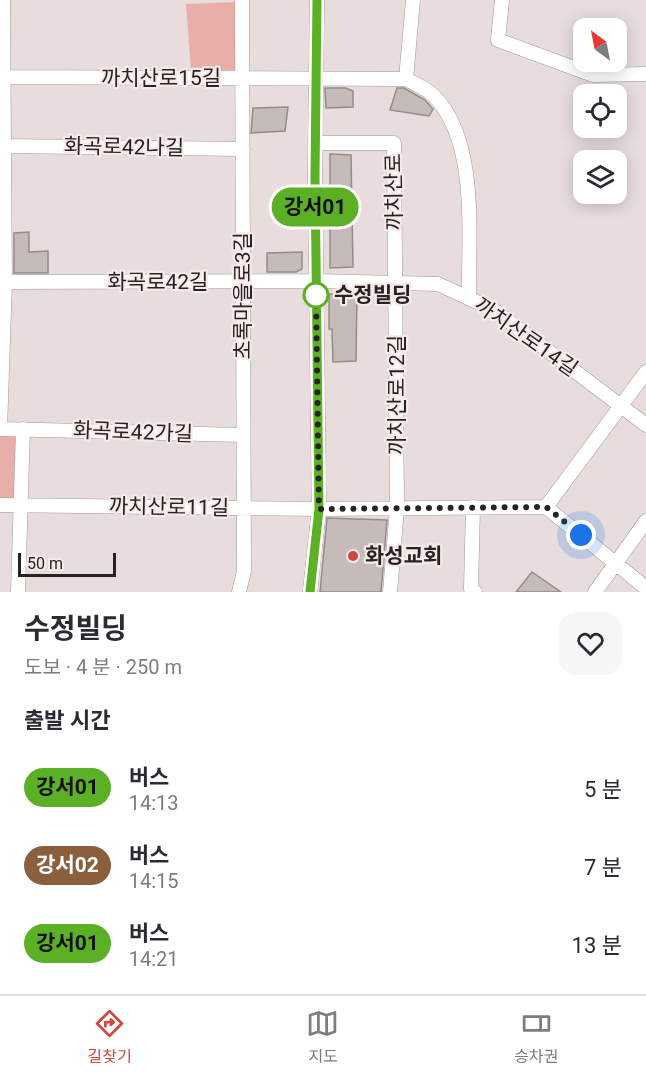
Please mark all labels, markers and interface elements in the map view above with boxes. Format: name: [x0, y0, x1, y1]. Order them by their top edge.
north arrow: [573, 18, 627, 72]
map controls: [573, 18, 627, 204]
street label: 까치산로15길: [101, 66, 221, 90]
button: locate: [573, 84, 627, 138]
street label: 화곡로42나길: [64, 134, 184, 160]
button: layers: [573, 150, 627, 204]
street label: 까치산로: [381, 153, 407, 231]
line badge: 강서01: [273, 188, 357, 226]
text: 강서01: [284, 195, 346, 219]
street label: 초록마을로3길: [231, 232, 255, 360]
street label: 화곡로42길: [108, 270, 208, 294]
marker: 수정빌딩: [303, 282, 329, 308]
place label: 수정빌딩: [334, 283, 411, 307]
street label: 까치산로14길: [470, 293, 582, 381]
street label: 까치산로12길: [385, 335, 409, 455]
street label: 화곡로42가길: [73, 418, 193, 446]
street label: 까치산로11길: [109, 494, 229, 520]
your location: [566, 520, 596, 550]
place label: 화성교회: [365, 544, 442, 568]
marker: 화성교회: [346, 549, 360, 563]
scale bar: [18, 550, 116, 578]
text: 50 m: [27, 554, 63, 573]
text: 수정빌딩: [24, 612, 127, 645]
button: heart: [559, 612, 622, 675]
text: 도보 · 4 분 · 250 m: [24, 655, 182, 679]
text: 출발 시간: [24, 708, 110, 733]
text: 버스: [129, 765, 169, 790]
text: 강서01: [36, 775, 99, 799]
text: 5 분: [584, 777, 622, 802]
text: 14:13: [129, 791, 179, 815]
text: 버스: [129, 843, 169, 868]
text: 강서02: [36, 853, 99, 877]
text: 7 분: [584, 855, 622, 880]
text: 14:15: [129, 869, 179, 893]
text: 버스: [129, 921, 169, 946]
text: 강서01: [36, 931, 99, 955]
text: 13 분: [572, 933, 622, 958]
text: 14:21: [129, 947, 179, 971]
tab: 길찾기: [87, 1007, 132, 1067]
tab: 지도: [306, 1007, 339, 1067]
tab: 승차권: [514, 1007, 559, 1067]

